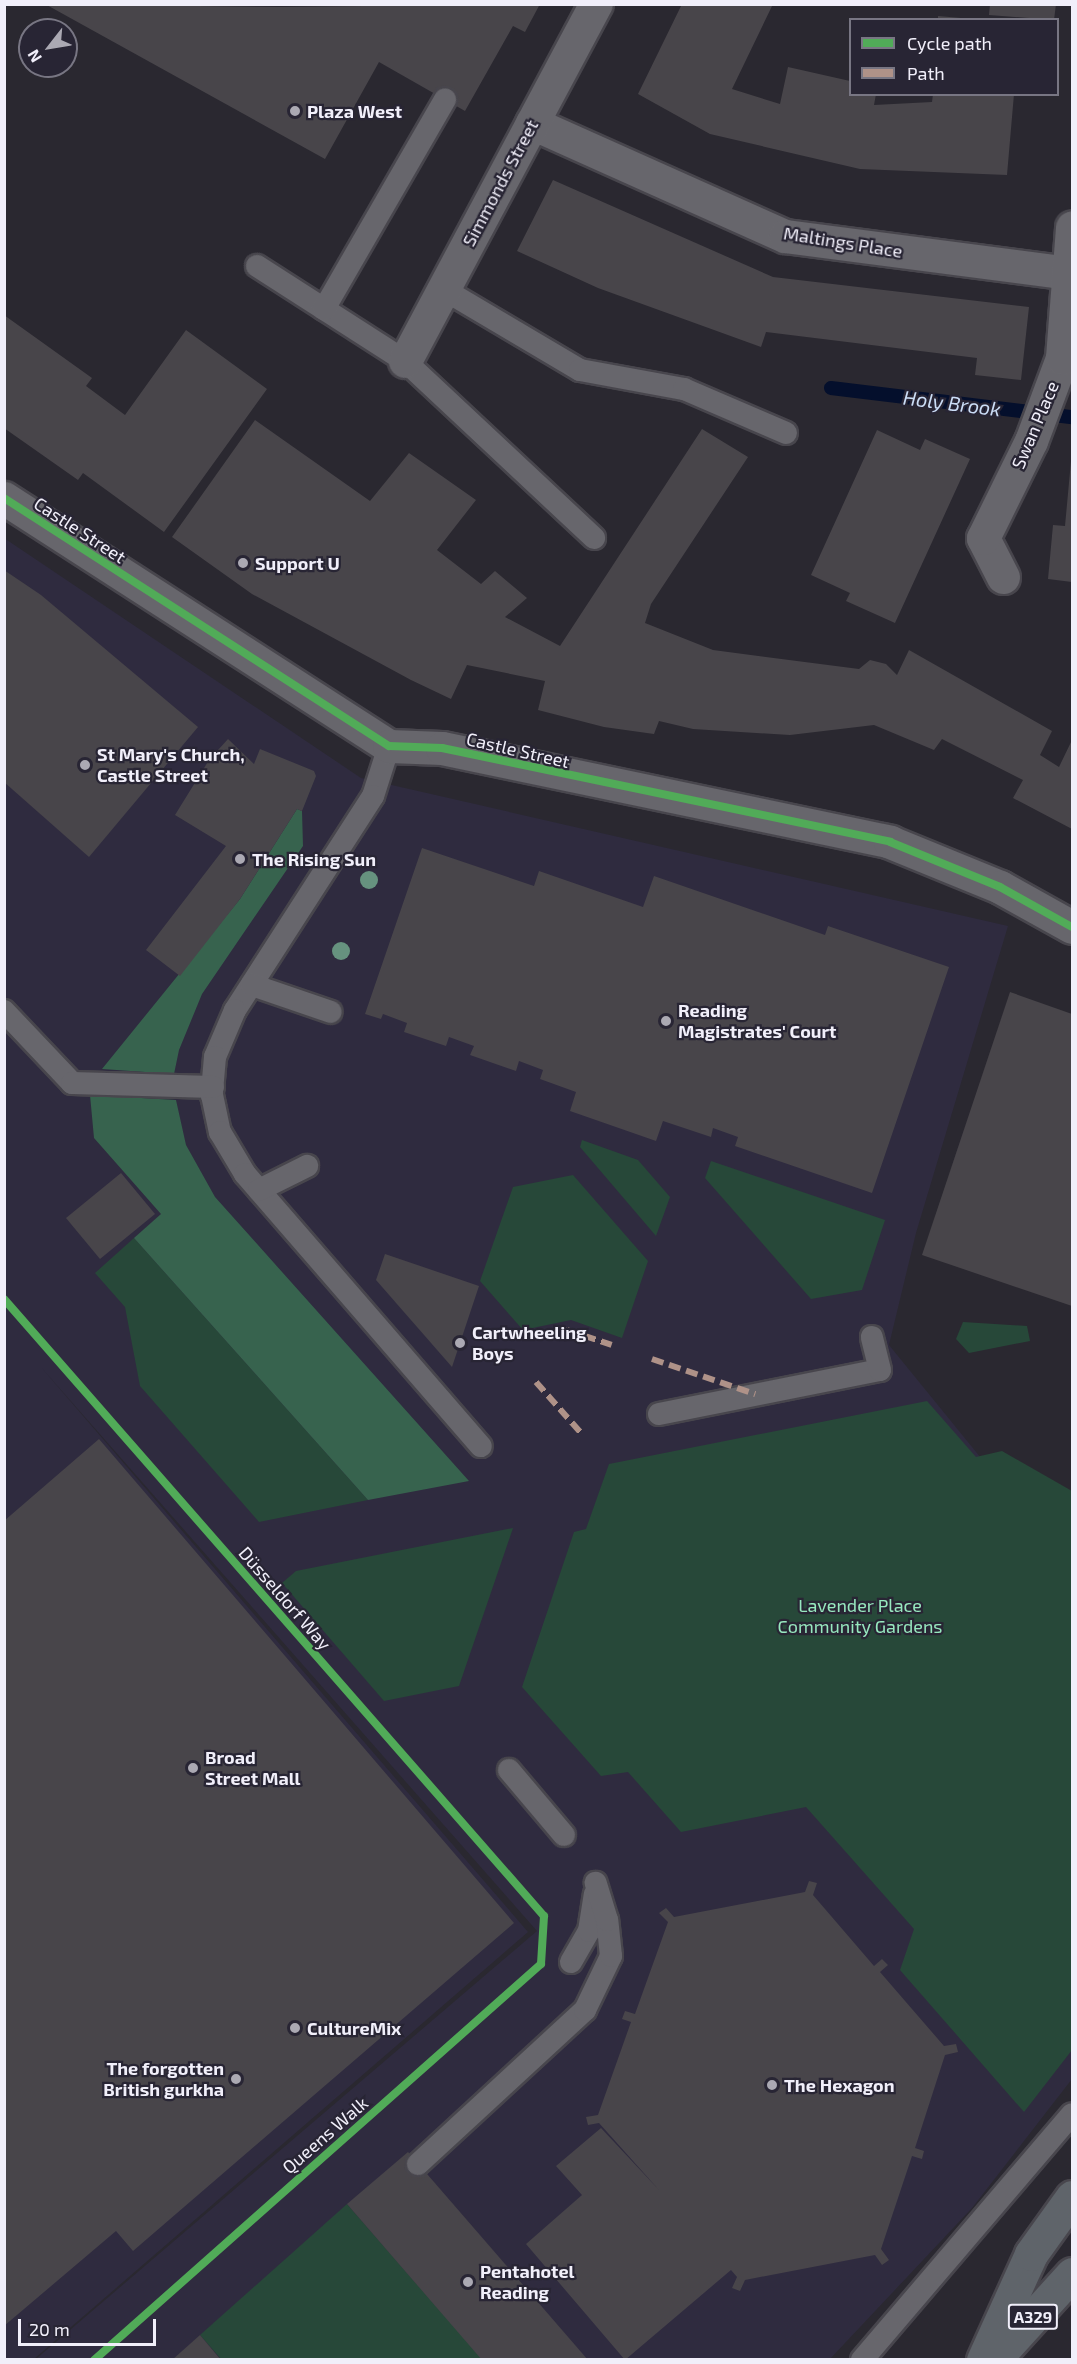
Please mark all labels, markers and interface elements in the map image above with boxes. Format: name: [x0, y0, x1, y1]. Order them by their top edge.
north arrow: [18, 18, 78, 78]
legend: [849, 18, 1059, 96]
text: Cycle path: [907, 32, 992, 54]
text: N: [23, 47, 45, 66]
text: Path: [907, 62, 945, 84]
place label: Plaza West: [307, 100, 402, 122]
marker: Plaza West: [288, 104, 302, 118]
street label: Simmonds Street: [458, 116, 542, 250]
street label: Maltings Place: [782, 222, 904, 262]
street label: Swan Place: [1007, 378, 1063, 472]
water label: Holy Brook: [902, 385, 1002, 421]
street label: Castle Street: [30, 492, 130, 568]
place label: Support U: [255, 552, 340, 574]
marker: Support U: [236, 556, 250, 570]
street label: Castle Street: [464, 728, 572, 772]
place label: St Mary's Church, Castle Street: [97, 744, 245, 786]
marker: St Mary's Church, Castle Street: [78, 758, 92, 772]
place label: The Rising Sun: [252, 848, 376, 870]
marker: The Rising Sun: [233, 852, 247, 866]
place label: Reading Magistrates' Court: [678, 1000, 837, 1042]
marker: Reading Magistrates' Court: [659, 1014, 673, 1028]
place label: Cartwheeling Boys: [472, 1322, 586, 1364]
marker: Cartwheeling Boys: [453, 1336, 467, 1350]
street label: Düsseldorf Way: [234, 1542, 336, 1654]
park label: Lavender Place Community Gardens: [777, 1595, 943, 1638]
place label: Broad Street Mall: [205, 1747, 301, 1790]
marker: Broad Street Mall: [186, 1761, 200, 1775]
place label: CultureMix: [307, 2017, 401, 2039]
marker: CultureMix: [288, 2021, 302, 2035]
place label: The forgotten British gurkha: [103, 2058, 224, 2100]
marker: The forgotten British gurkha: [229, 2072, 243, 2086]
place label: The Hexagon: [784, 2074, 894, 2096]
marker: The Hexagon: [765, 2078, 779, 2092]
street label: Queens Walk: [278, 2092, 372, 2178]
place label: Pentahotel Reading: [480, 2261, 575, 2304]
marker: Pentahotel Reading: [461, 2275, 475, 2289]
road number: A329: [1008, 2304, 1058, 2330]
scale bar: [21, 2307, 159, 2345]
text: 20 m: [29, 2318, 70, 2340]

